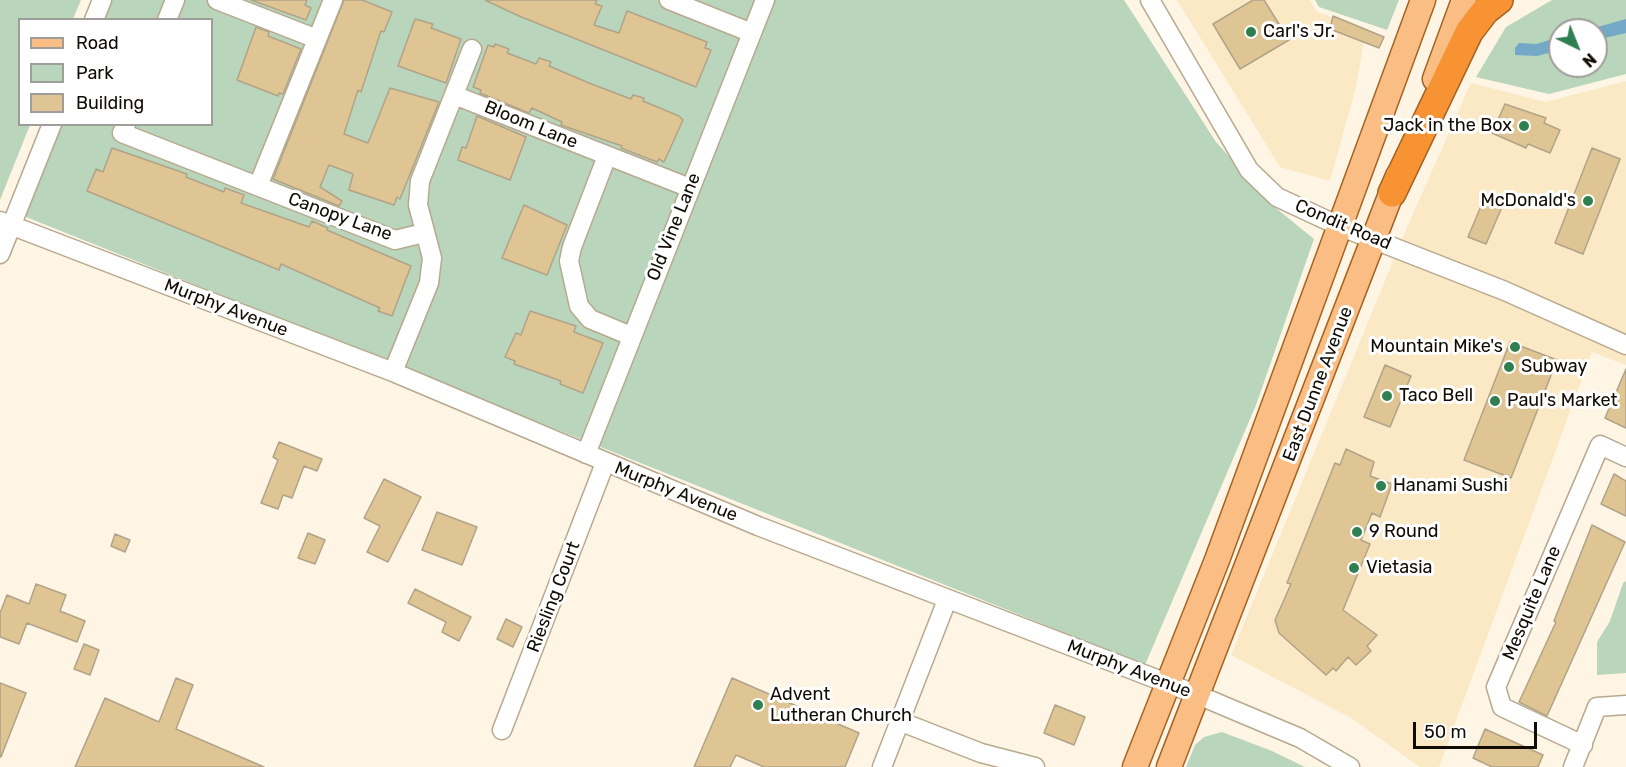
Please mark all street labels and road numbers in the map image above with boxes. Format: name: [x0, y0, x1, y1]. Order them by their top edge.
street label: Bloom Lane: [481, 97, 581, 153]
street label: Old Vine Lane: [643, 170, 705, 284]
street label: Canopy Lane: [285, 188, 395, 246]
street label: Condit Road: [1292, 195, 1394, 255]
street label: Murphy Avenue: [161, 274, 291, 342]
street label: East Dunne Avenue: [1279, 304, 1357, 464]
street label: Murphy Avenue: [611, 457, 741, 527]
street label: Riesling Court: [523, 538, 585, 656]
street label: Mesquite Lane: [1498, 543, 1566, 663]
street label: Murphy Avenue: [1064, 635, 1194, 703]

